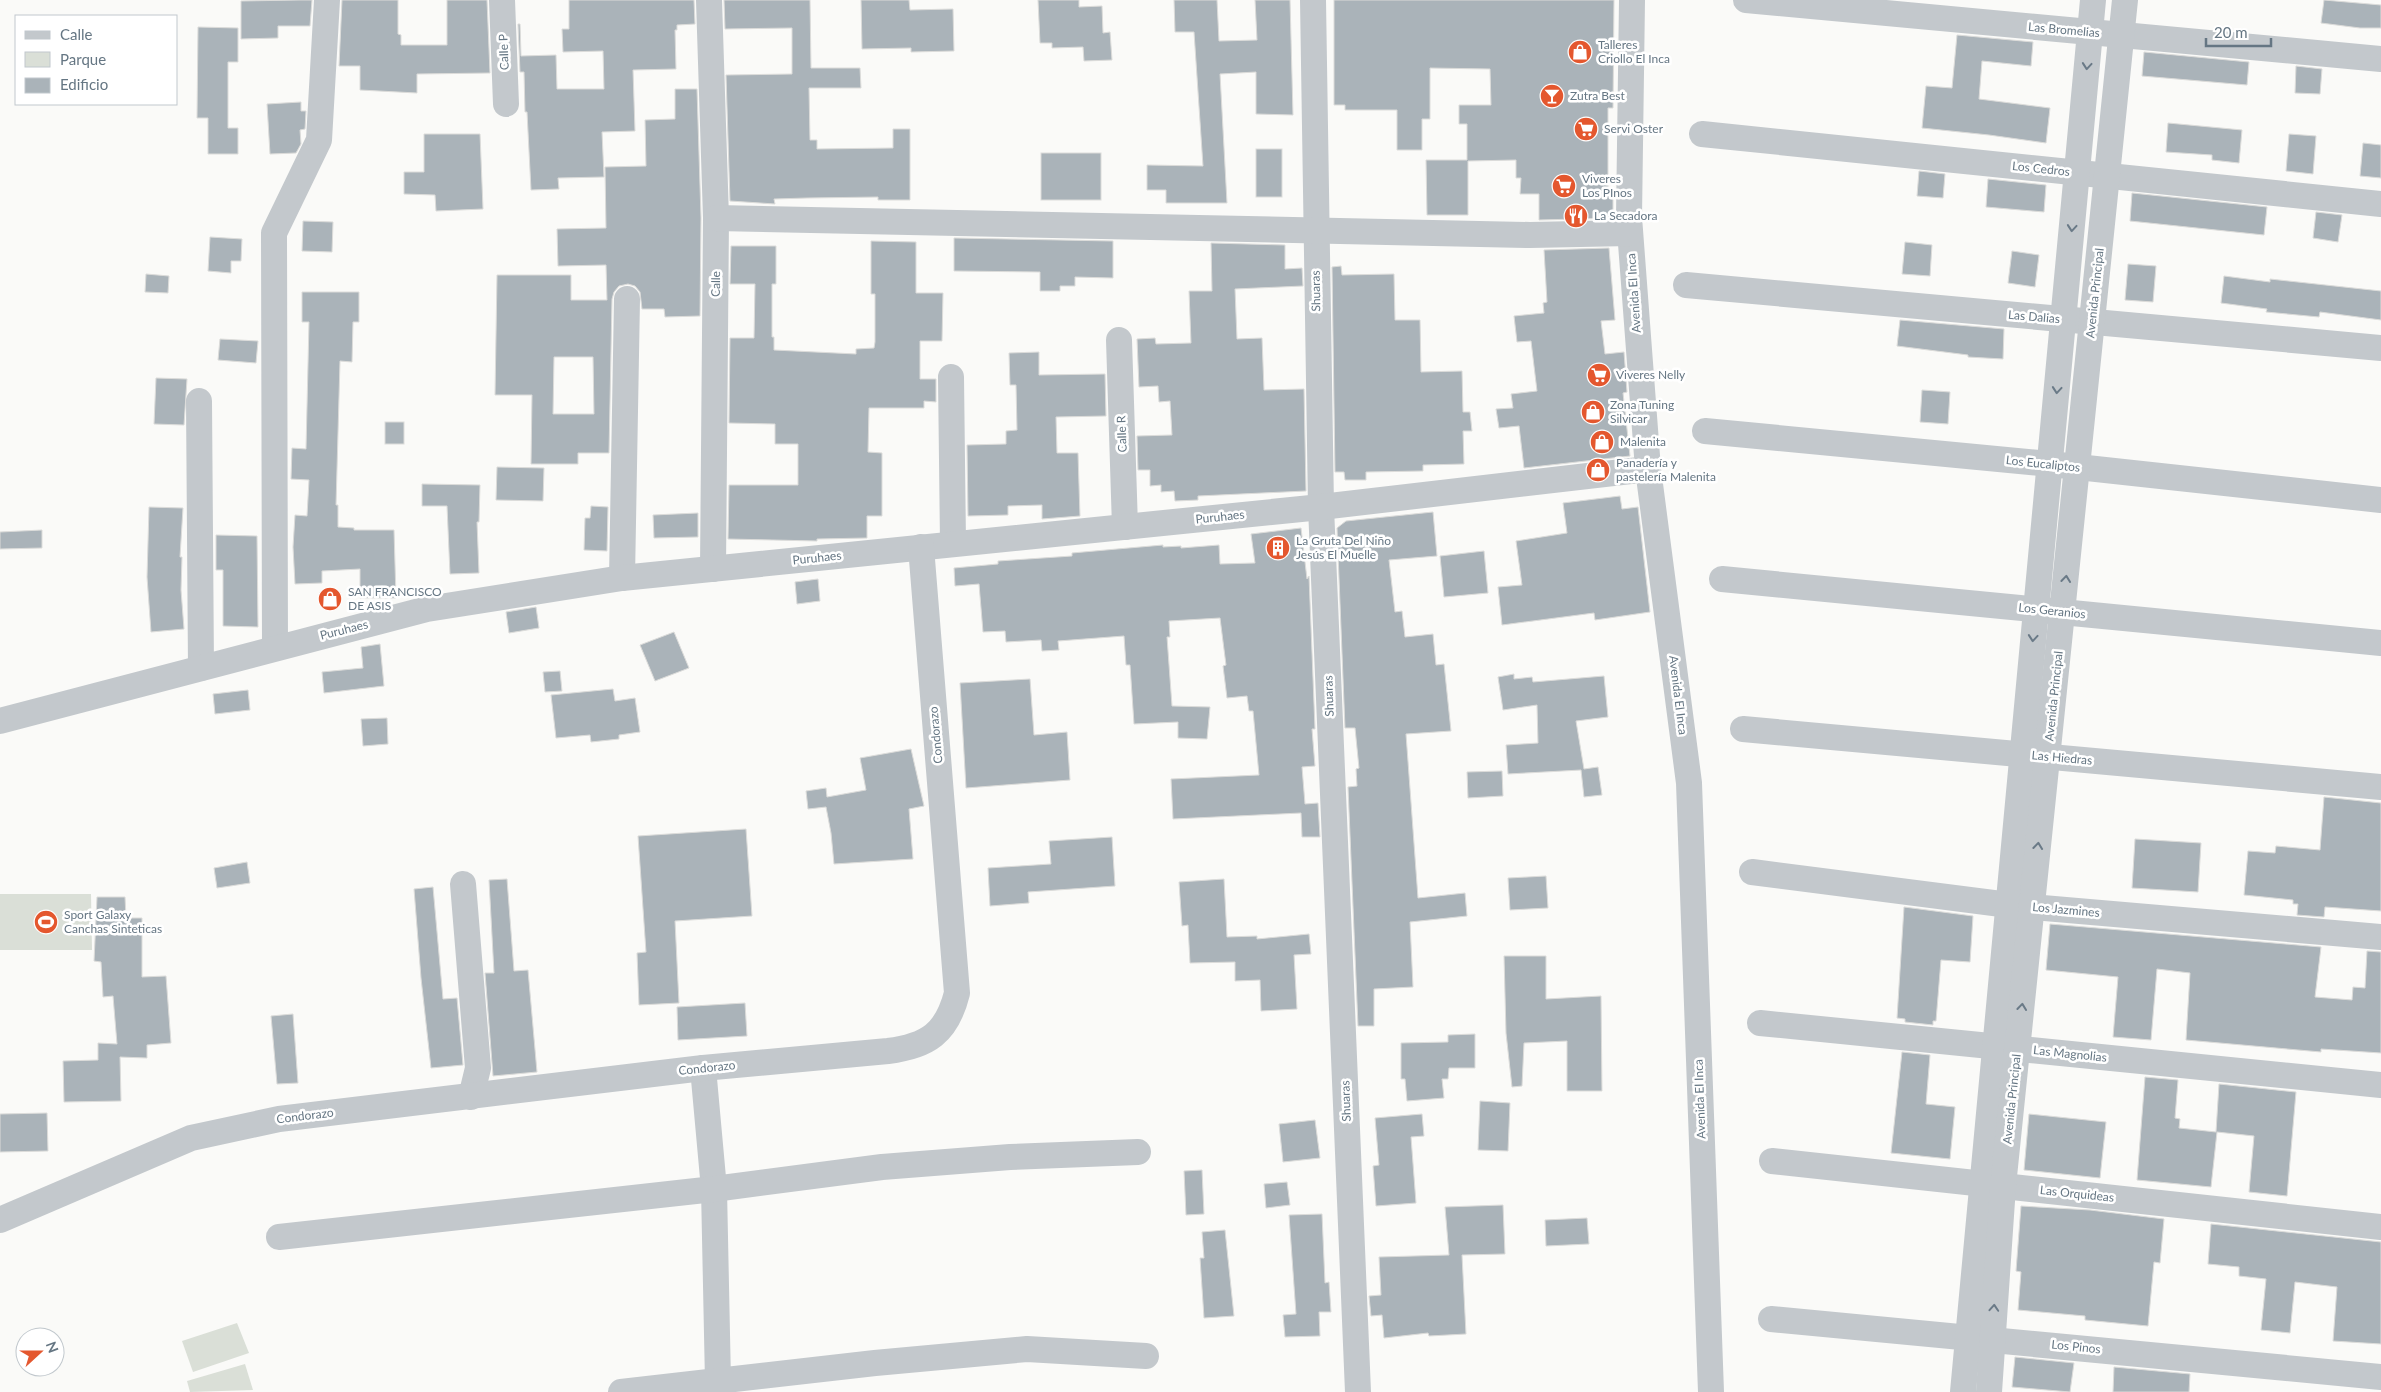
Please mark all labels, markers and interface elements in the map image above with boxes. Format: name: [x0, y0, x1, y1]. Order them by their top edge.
legend: [15, 15, 178, 105]
scale bar: [2206, 15, 2271, 47]
street label: Las Bromelias: [2028, 19, 2101, 40]
text: 20 m: [2214, 23, 2248, 41]
text: Calle: [60, 25, 93, 43]
street label: Calle P: [495, 34, 512, 70]
place label: Talleres Criollo El Inca: [1598, 37, 1670, 66]
shop icon: Talleres Criollo El Inca: [1567, 39, 1593, 65]
text: Parque: [60, 50, 106, 68]
one-way arrow: [2082, 62, 2093, 70]
text: Edificio: [60, 75, 108, 93]
bar icon: Zutra Best: [1539, 83, 1565, 109]
place label: Zutra Best: [1570, 88, 1625, 103]
supermarket icon: Servi Oster: [1573, 116, 1599, 142]
place label: Servi Oster: [1604, 121, 1664, 136]
street label: Los Cedros: [2011, 158, 2071, 179]
place label: Viveres Los PInos: [1582, 171, 1632, 200]
supermarket icon: Viveres Los PInos: [1551, 173, 1577, 199]
restaurant icon: La Secadora: [1563, 203, 1589, 229]
place label: La Secadora: [1594, 208, 1657, 223]
one-way arrow: [2067, 224, 2078, 232]
street label: Avenida Principal: [2082, 247, 2107, 339]
street label: Avenida El Inca: [1623, 253, 1644, 333]
street label: Shuaras: [1308, 270, 1323, 312]
street label: Calle: [708, 271, 723, 297]
street label: Las Dalias: [2007, 307, 2061, 326]
supermarket icon: Viveres Nelly: [1586, 362, 1612, 388]
place label: Viveres Nelly: [1616, 367, 1686, 382]
one-way arrow: [2051, 386, 2062, 394]
place label: Zona Tuning Silvicar: [1610, 397, 1674, 426]
shop icon: Zona Tuning Silvicar: [1580, 399, 1606, 425]
street label: Calle R: [1113, 415, 1130, 453]
shop icon: Malenita: [1589, 429, 1615, 455]
place label: Malenita: [1620, 434, 1666, 449]
street label: Los Eucaliptos: [2005, 452, 2081, 475]
place label: Panadería y pastelería Malenita: [1616, 455, 1716, 484]
shop icon: Panadería y pastelería Malenita: [1585, 457, 1611, 483]
street label: Puruhaes: [1195, 506, 1245, 527]
place label: La Gruta Del Niño Jesús El Muelle: [1296, 533, 1391, 562]
building icon: La Gruta Del Niño Jesús El Muelle: [1265, 535, 1291, 561]
street label: Puruhaes: [792, 547, 842, 568]
one-way arrow: [2060, 575, 2071, 583]
place label: SAN FRANCISCO DE ASIS: [348, 584, 442, 613]
shop icon: SAN FRANCISCO DE ASIS: [317, 586, 343, 612]
street label: Los Geranios: [2018, 600, 2086, 621]
street label: Puruhaes: [318, 616, 370, 643]
one-way arrow: [2028, 635, 2039, 643]
street label: Avenida Principal: [2041, 650, 2066, 742]
street label: Avenida El Inca: [1666, 654, 1691, 735]
street label: Shuaras: [1320, 675, 1337, 717]
street label: Condorazo: [926, 706, 945, 764]
street label: Las Hiedras: [2031, 747, 2093, 768]
one-way arrow: [2033, 841, 2044, 849]
street label: Los Jazmines: [2032, 899, 2100, 920]
place label: Sport Galaxy Canchas Sinteticas: [64, 907, 162, 936]
sports icon: Sport Galaxy Canchas Sinteticas: [33, 909, 59, 935]
one-way arrow: [2016, 1003, 2027, 1011]
street label: Las Magnolias: [2033, 1042, 2108, 1065]
street label: Avenida Principal: [1999, 1053, 2024, 1145]
street label: Condorazo: [678, 1057, 736, 1078]
street label: Avenida El Inca: [1691, 1059, 1708, 1139]
street label: Shuaras: [1337, 1080, 1354, 1122]
street label: Condorazo: [276, 1105, 334, 1126]
street label: Las Orquideas: [2039, 1182, 2115, 1205]
one-way arrow: [1988, 1304, 1999, 1312]
north arrow: [15, 1327, 65, 1377]
street label: Los Pinos: [2051, 1336, 2101, 1357]
text: N: [43, 1339, 62, 1355]

